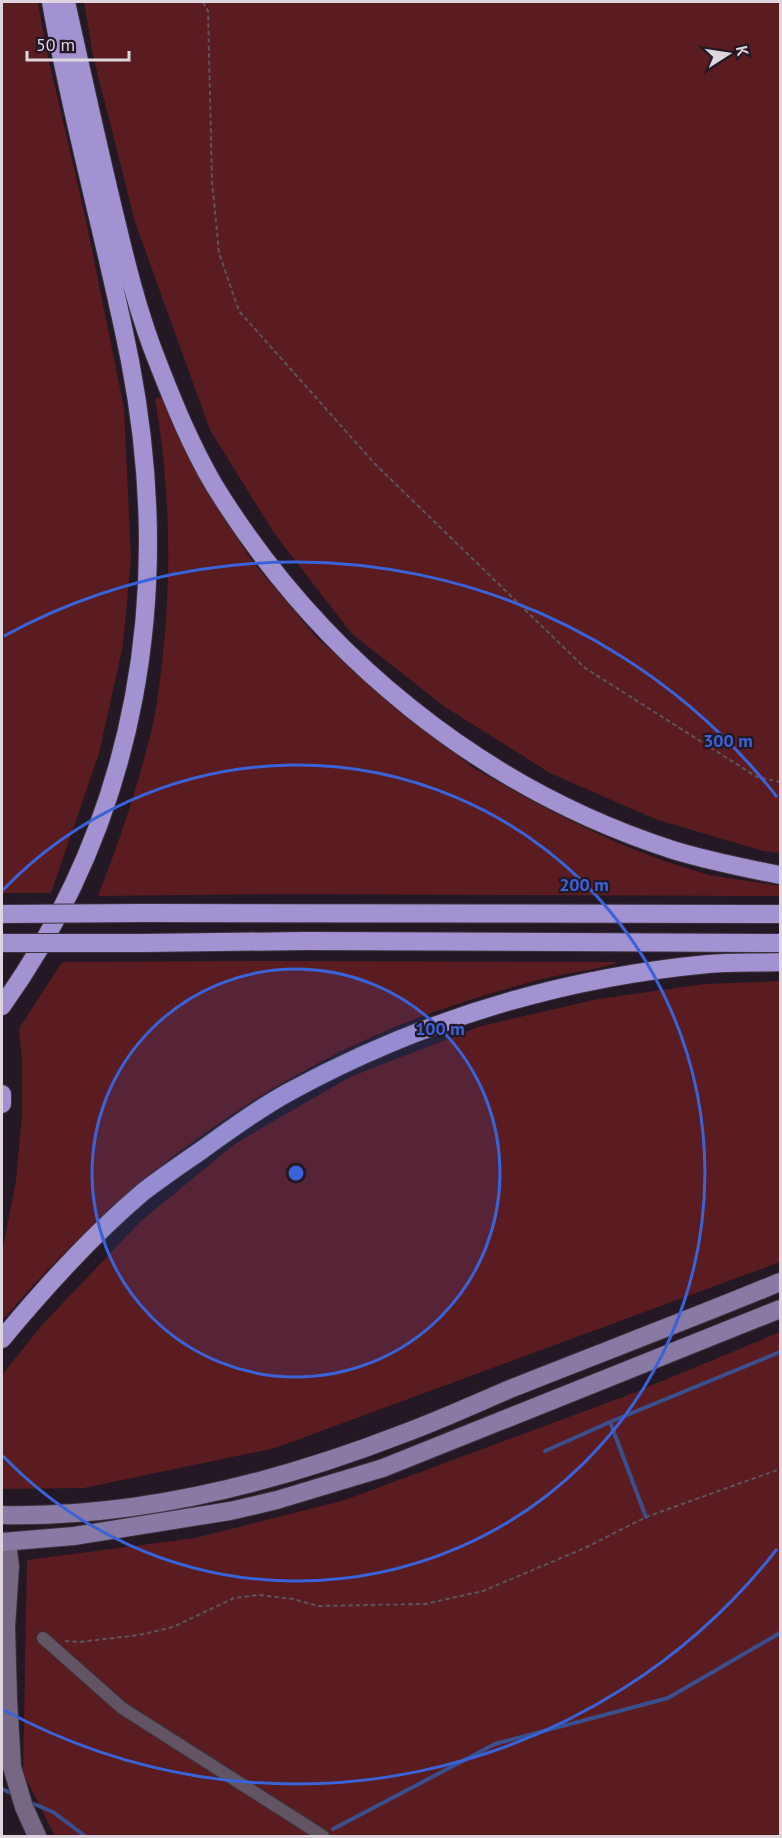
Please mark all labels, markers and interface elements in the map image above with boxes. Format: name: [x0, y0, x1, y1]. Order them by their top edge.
scale bar: [27, 24, 129, 62]
north arrow: [698, 24, 758, 84]
text: 50 m: [36, 33, 75, 56]
text: K: [732, 44, 754, 58]
text: 300 m: [703, 729, 753, 752]
text: 200 m: [559, 873, 609, 896]
text: 100 m: [415, 1017, 465, 1040]
centre of rings: [286, 1163, 306, 1183]

